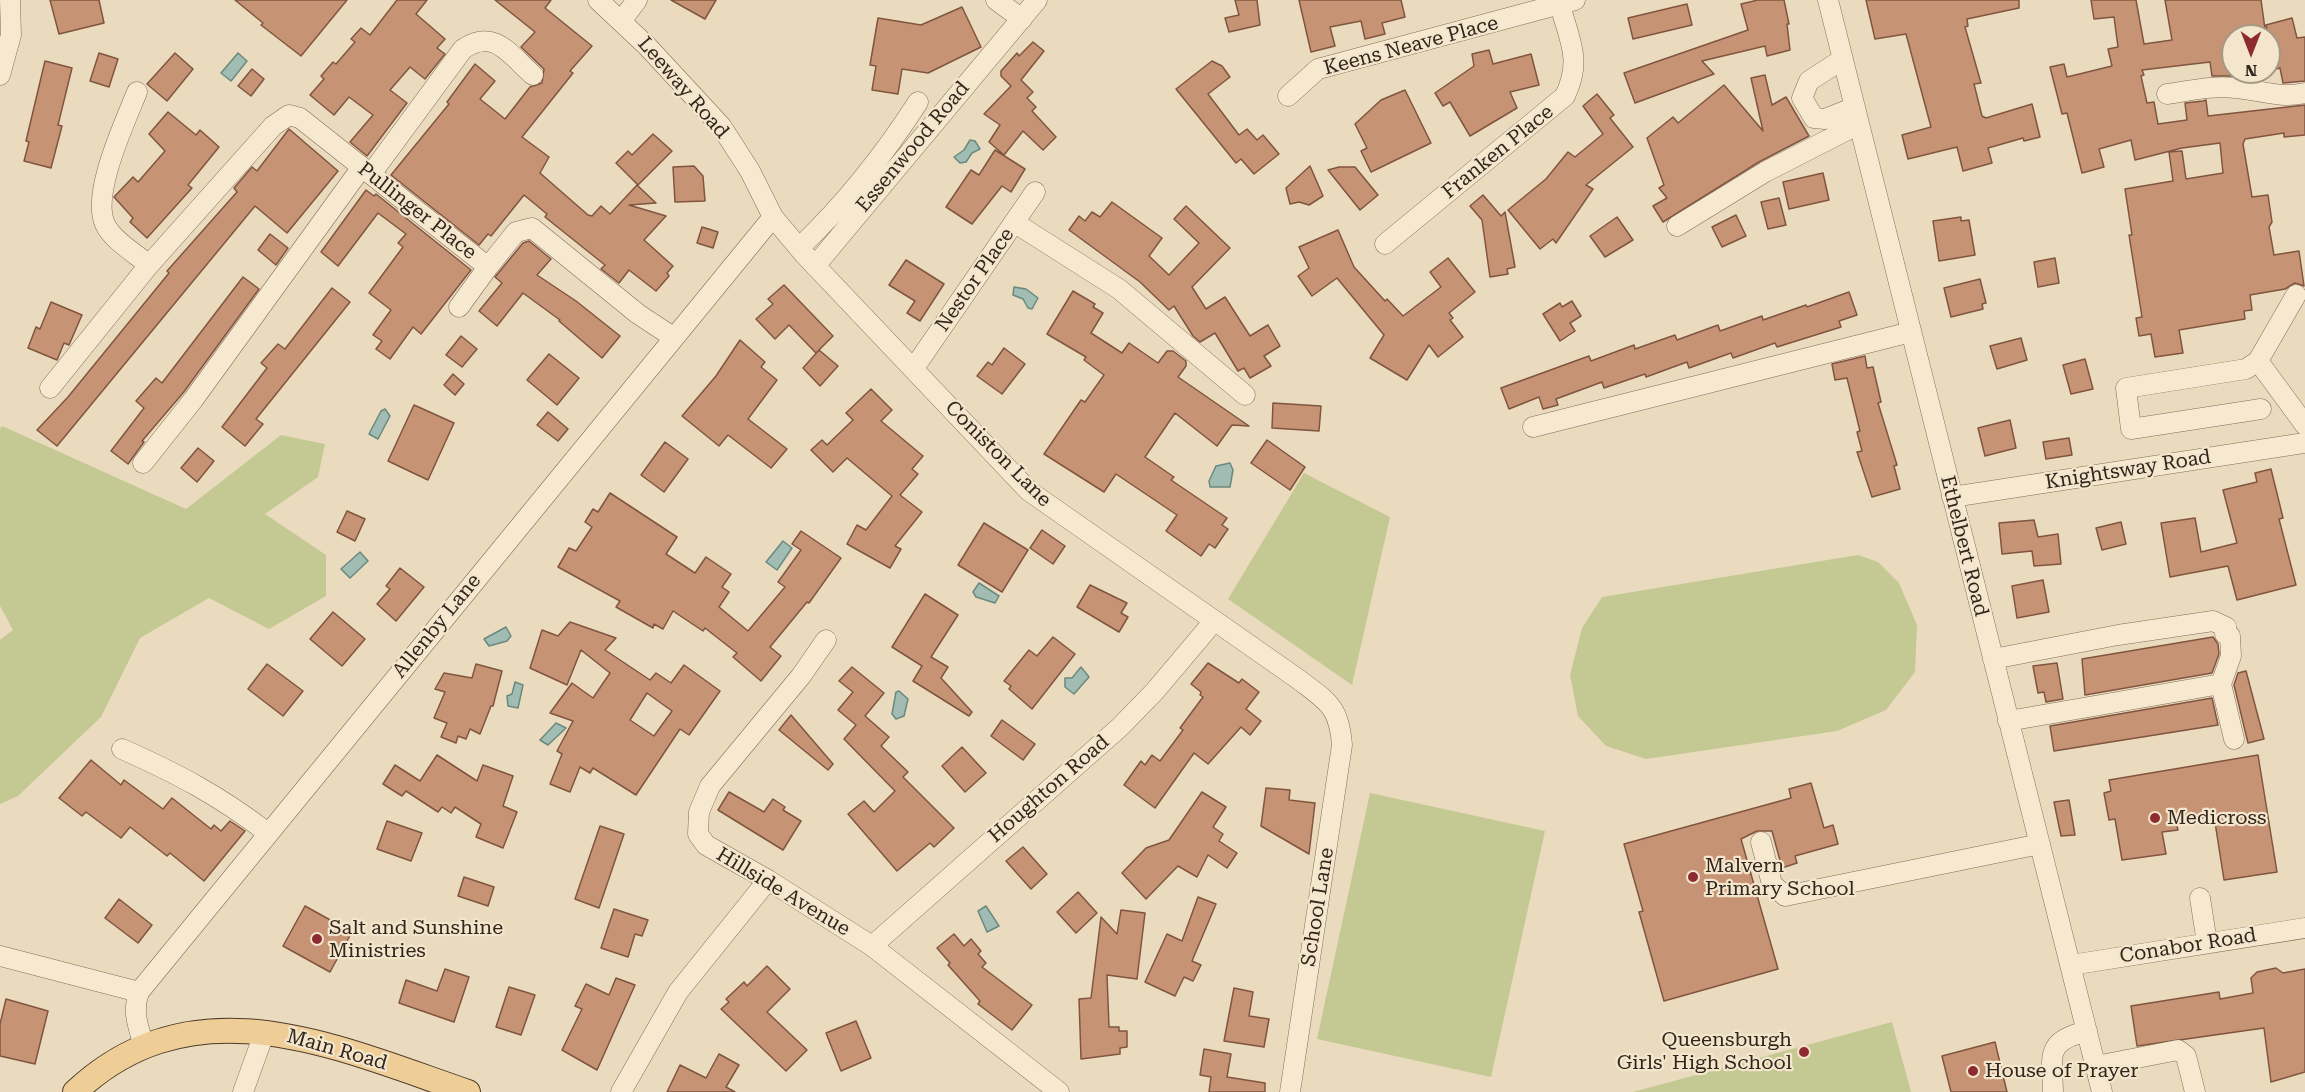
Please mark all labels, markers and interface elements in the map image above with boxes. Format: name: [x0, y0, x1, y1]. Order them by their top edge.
street label: Keens Neave Place: [1321, 11, 1501, 81]
north arrow: [2221, 24, 2281, 84]
street label: Leeway Road: [632, 32, 734, 144]
text: N: [2245, 61, 2257, 80]
street label: Essenwood Road: [851, 77, 975, 217]
street label: Franken Place: [1438, 100, 1558, 204]
street label: Pullinger Place: [353, 157, 481, 265]
street label: Nestor Place: [931, 224, 1019, 336]
street label: Coniston Lane: [940, 396, 1056, 512]
street label: Knightsway Road: [2043, 445, 2213, 495]
street label: Ethelbert Road: [1935, 473, 1993, 619]
street label: Allenby Lane: [388, 569, 486, 683]
street label: Houghton Road: [984, 730, 1114, 848]
place label: Medicross: [2167, 806, 2267, 830]
marker: Medicross: [2148, 811, 2162, 825]
street label: Hillside Avenue: [712, 843, 854, 941]
street label: School Lane: [1297, 846, 1339, 968]
place label: Malvern Primary School: [1705, 854, 1855, 901]
marker: Malvern Primary School: [1686, 870, 1700, 884]
place label: Salt and Sunshine Ministries: [329, 916, 503, 963]
street label: Conabor Road: [2118, 923, 2258, 969]
marker: Salt and Sunshine Ministries: [310, 932, 324, 946]
street label: Main Road: [284, 1024, 390, 1076]
place label: Queensburgh Girls' High School: [1617, 1028, 1792, 1075]
marker: Queensburgh Girls' High School: [1797, 1045, 1811, 1059]
place label: House of Prayer: [1985, 1059, 2138, 1083]
marker: House of Prayer: [1966, 1064, 1980, 1078]

